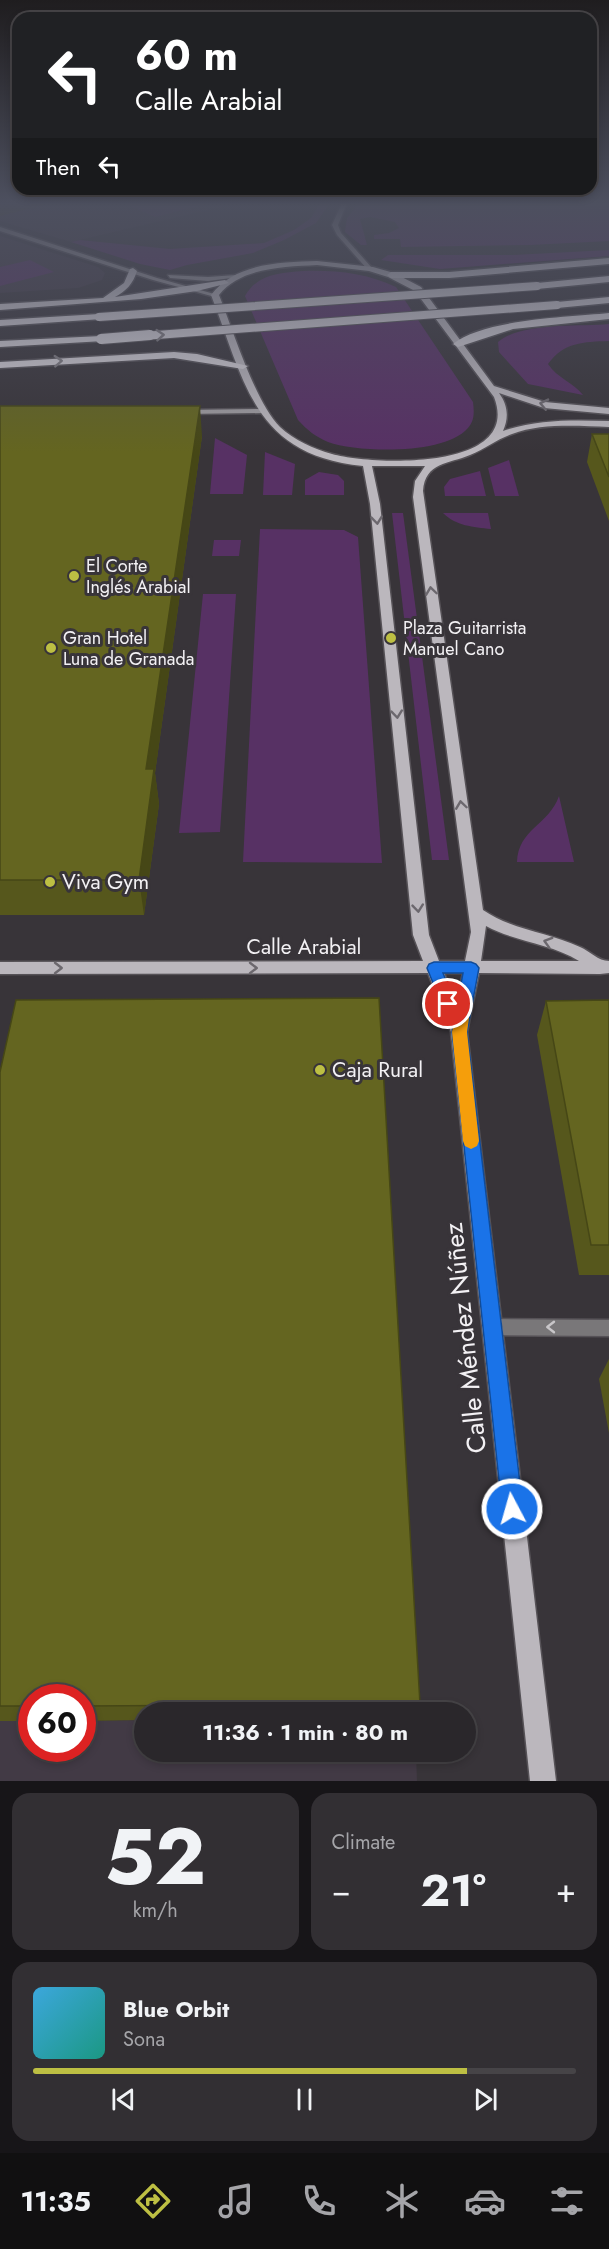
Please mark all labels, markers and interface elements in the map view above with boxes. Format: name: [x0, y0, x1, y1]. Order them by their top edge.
text: 60 m: [135, 25, 238, 86]
icon: left: [36, 36, 114, 114]
text: Calle Arabial: [135, 81, 283, 120]
icon: left: [93, 150, 126, 183]
text: Then: [36, 151, 81, 183]
one-way arrow: [155, 328, 164, 341]
one-way arrow: [54, 355, 63, 368]
one-way arrow: [539, 398, 549, 411]
one-way arrow: [370, 516, 382, 525]
place label: El Corte Inglés Arabial: [86, 553, 191, 600]
marker: El Corte Inglés Arabial: [67, 569, 81, 583]
one-way arrow: [425, 587, 437, 596]
place label: Plaza Guitarrista Manuel Cano: [403, 615, 526, 662]
place label: Gran Hotel Luna de Granada: [63, 625, 194, 672]
marker: Plaza Guitarrista Manuel Cano: [384, 631, 398, 645]
marker: Gran Hotel Luna de Granada: [44, 641, 58, 655]
one-way arrow: [391, 710, 403, 719]
one-way arrow: [456, 801, 468, 810]
place label: Viva Gym: [62, 867, 149, 897]
marker: Viva Gym: [43, 875, 57, 889]
one-way arrow: [411, 904, 424, 913]
street label: Calle Arabial: [247, 932, 361, 962]
one-way arrow: [543, 937, 554, 949]
one-way arrow: [54, 962, 63, 974]
one-way arrow: [249, 962, 258, 974]
pin: [422, 978, 473, 1029]
icon: arrive: [431, 987, 464, 1020]
place label: Caja Rural: [332, 1055, 423, 1085]
marker: Caja Rural: [313, 1063, 327, 1077]
street label: Calle Méndez Núñez: [434, 1221, 496, 1455]
one-way arrow: [546, 1321, 555, 1333]
position arrow: [480, 1477, 544, 1541]
speed limit sign: 60: [18, 1684, 96, 1762]
text: 11:36 · 1 min · 80 m: [202, 1716, 408, 1748]
text: 52: [105, 1801, 206, 1913]
text: Climate: [332, 1828, 395, 1857]
text: 21°: [420, 1858, 486, 1923]
text: −: [332, 1867, 351, 1914]
text: +: [556, 1867, 576, 1914]
text: km/h: [133, 1896, 178, 1925]
text: Blue Orbit: [123, 1993, 229, 2025]
text: Sona: [123, 2025, 165, 2054]
icon: previous: [107, 2083, 140, 2116]
icon: pause: [288, 2083, 321, 2116]
icon: next: [469, 2083, 502, 2116]
icon: directions: [132, 2180, 174, 2222]
icon: music: [215, 2180, 257, 2222]
icon: phone: [298, 2180, 340, 2222]
icon: climate: [381, 2180, 423, 2222]
icon: car: [464, 2180, 506, 2222]
icon: filters: [546, 2180, 588, 2222]
text: 11:35: [20, 2182, 91, 2221]

